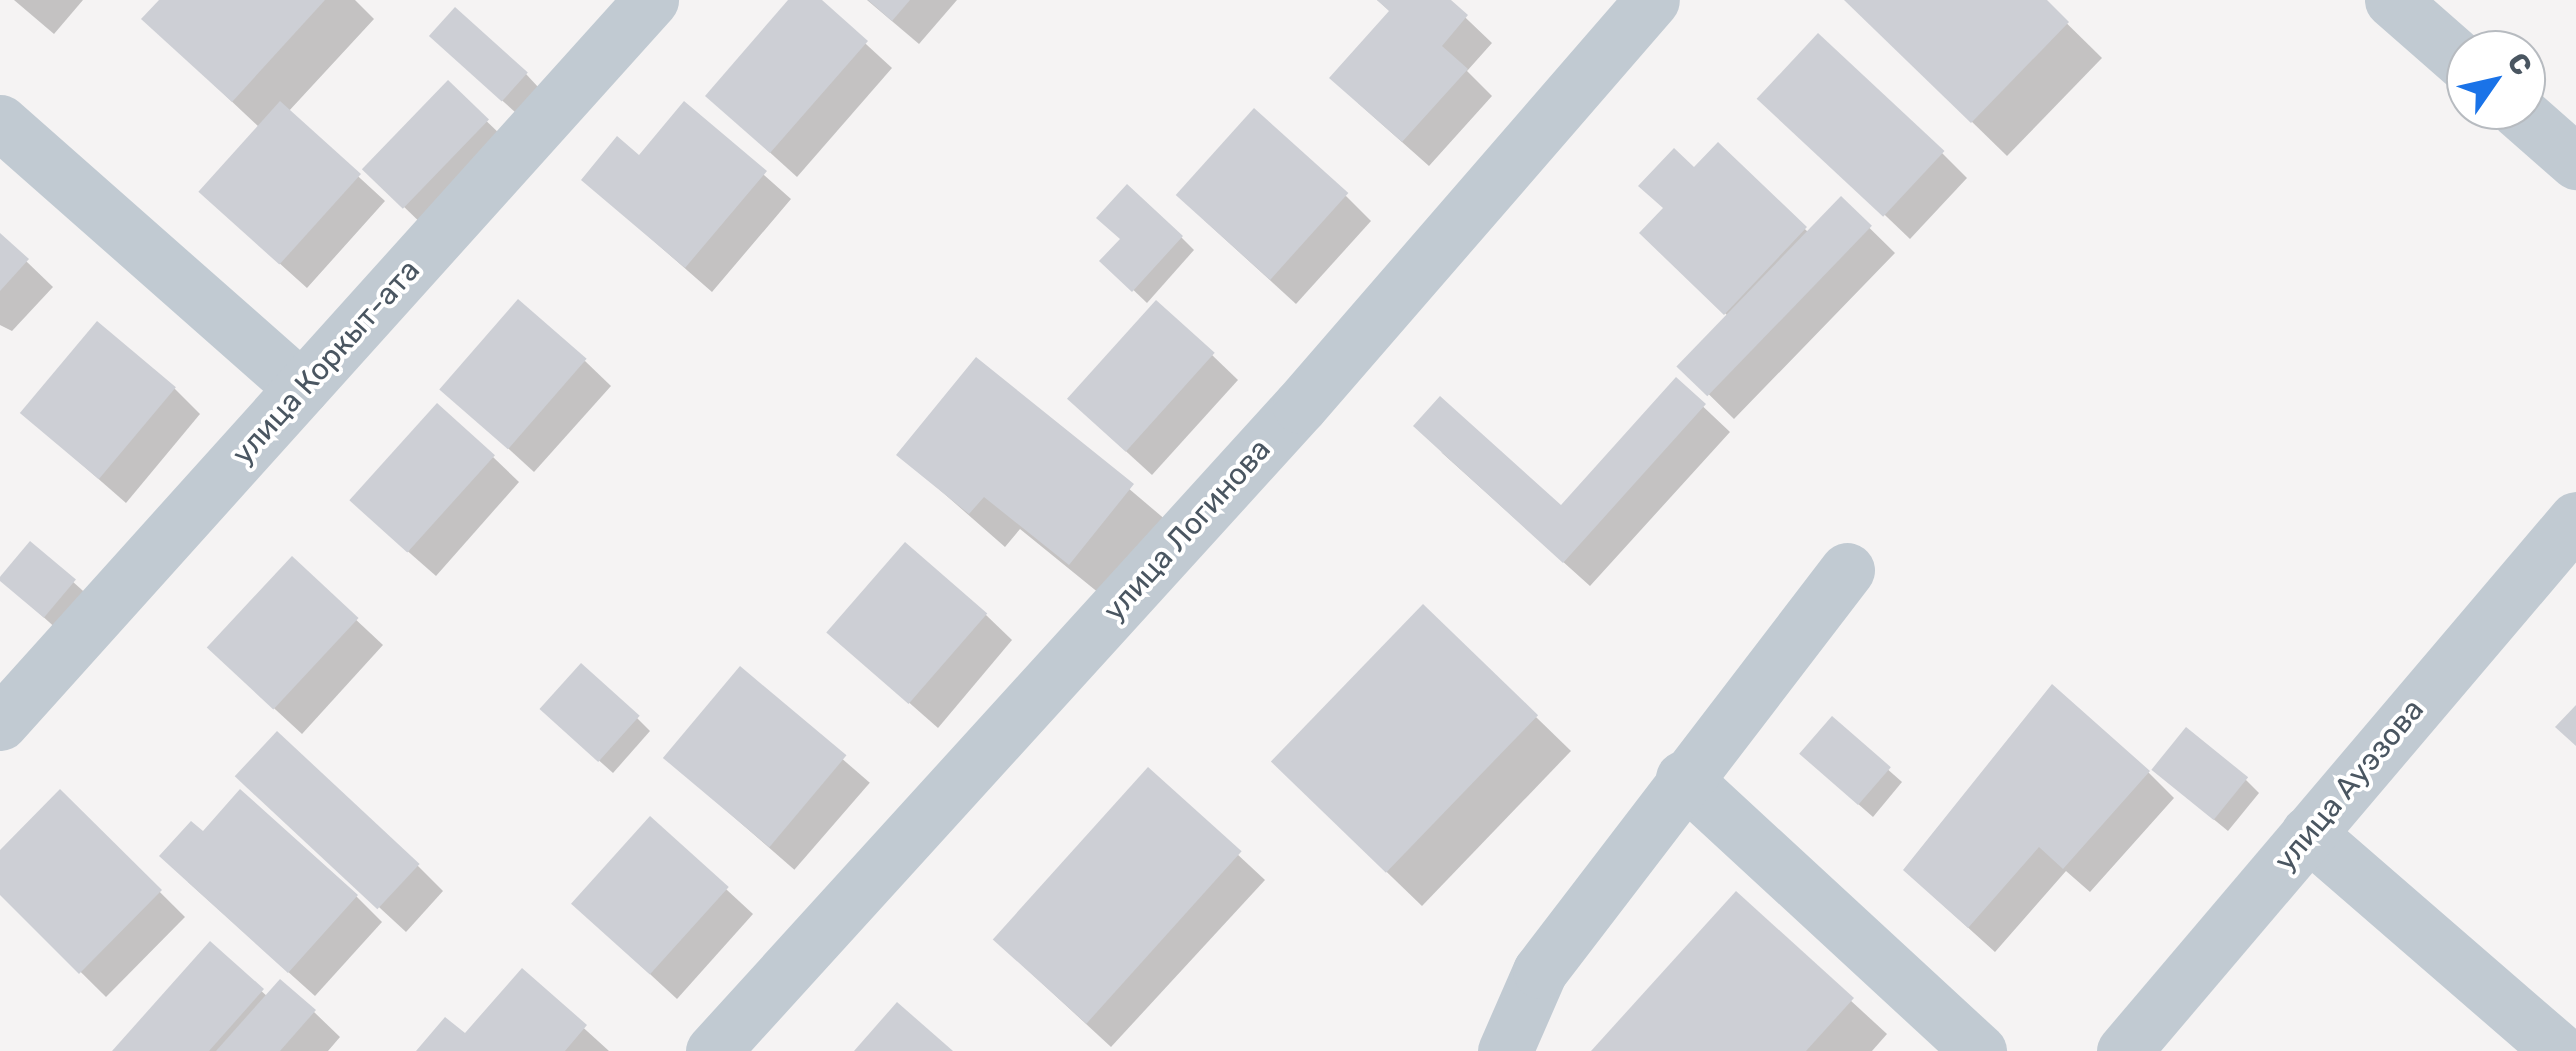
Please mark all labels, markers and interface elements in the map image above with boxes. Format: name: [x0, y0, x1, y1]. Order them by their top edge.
north arrow: [2446, 30, 2546, 130]
text: С: [2500, 47, 2539, 81]
street label: улица Коркыт-ата: [225, 252, 427, 472]
street label: улица Логинова: [1096, 432, 1278, 628]
street label: улица Ауэзова: [2267, 692, 2431, 878]

